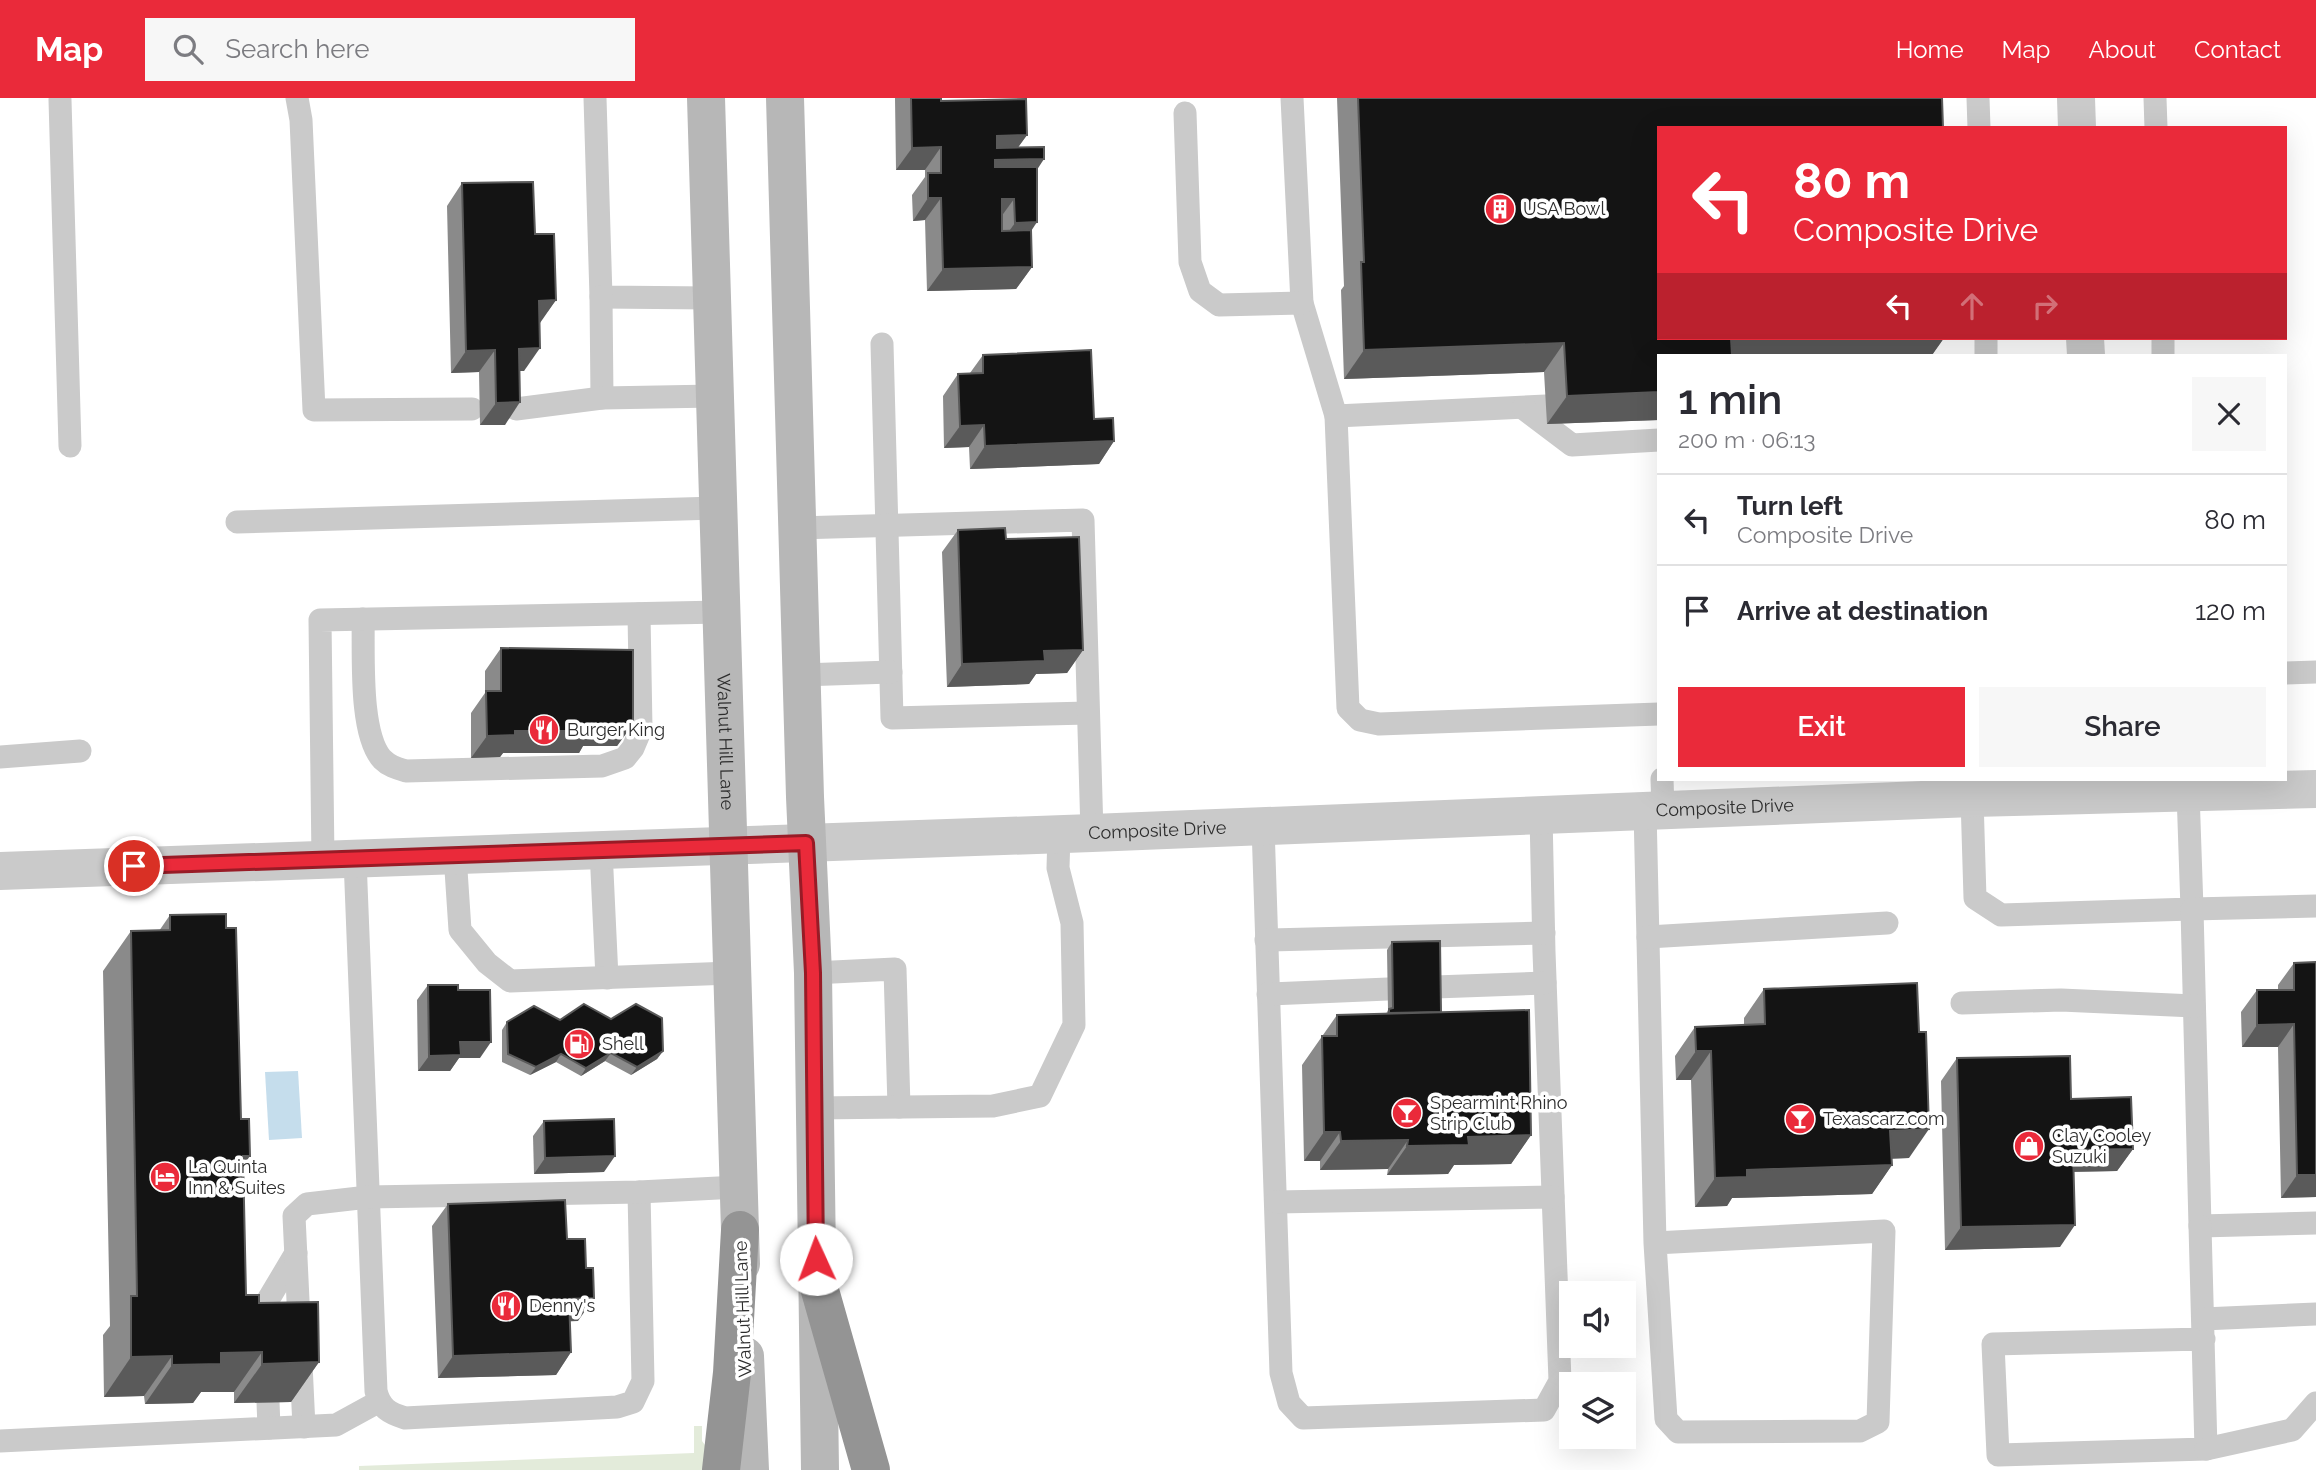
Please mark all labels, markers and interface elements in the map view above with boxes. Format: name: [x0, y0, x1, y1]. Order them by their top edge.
search box: [145, 18, 635, 81]
text: Map: [35, 30, 103, 69]
icon: search: [169, 30, 207, 68]
text: Search here: [225, 34, 370, 64]
text: Home: [1896, 35, 1964, 64]
text: Map: [2002, 35, 2050, 64]
text: About: [2088, 35, 2156, 64]
text: Contact: [2194, 35, 2281, 64]
text: 80 m: [1793, 152, 1910, 209]
icon: left: [1678, 154, 1769, 245]
building icon: USA Bowl: [1483, 192, 1517, 226]
place label: USA Bowl: [1523, 198, 1605, 219]
text: Composite Drive: [1793, 211, 2038, 248]
icon: left: [1880, 287, 1918, 325]
icon: ahead: [1953, 287, 1991, 325]
icon: right: [2026, 287, 2064, 325]
text: 1 min: [1678, 375, 1782, 424]
button: close: [2192, 377, 2266, 451]
text: 200 m · 06:13: [1678, 426, 1816, 453]
text: Turn left: [1737, 491, 1843, 521]
icon: left: [1678, 501, 1716, 539]
text: 80 m: [2204, 505, 2266, 535]
text: Composite Drive: [1737, 521, 1913, 548]
icon: arrive: [1678, 592, 1716, 630]
text: Arrive at destination: [1737, 596, 1988, 626]
text: 120 m: [2195, 596, 2266, 626]
street label: Walnut Hill Lane: [713, 673, 738, 811]
button: Exit: [1678, 687, 1965, 767]
button: Share: [1979, 687, 2266, 767]
restaurant icon: Burger King: [527, 713, 561, 747]
place label: Burger King: [567, 719, 665, 740]
street label: Composite Drive: [1655, 794, 1795, 821]
street label: Composite Drive: [1088, 817, 1227, 843]
pin: [104, 836, 164, 896]
icon: arrive: [115, 847, 153, 885]
fuel station icon: Shell: [562, 1027, 596, 1061]
place label: Shell: [602, 1033, 644, 1054]
place label: Spearmint Rhino Strip Club: [1430, 1092, 1568, 1134]
bar icon: Spearmint Rhino Strip Club: [1390, 1096, 1424, 1130]
bar icon: Texascarz.com: [1783, 1102, 1817, 1136]
place label: Texascarz.com: [1823, 1108, 1945, 1129]
place label: Clay Cooley Suzuki: [2052, 1125, 2152, 1167]
shop icon: Clay Cooley Suzuki: [2012, 1129, 2046, 1163]
place label: La Quinta Inn & Suites: [188, 1156, 286, 1198]
hotel icon: La Quinta Inn & Suites: [148, 1160, 182, 1194]
position arrow: [779, 1222, 853, 1296]
street label: Walnut Hill Lane: [730, 1240, 755, 1378]
map controls: [1559, 1281, 1636, 1449]
button: sound: [1559, 1281, 1636, 1358]
restaurant icon: Denny's: [489, 1289, 523, 1323]
place label: Denny's: [529, 1295, 595, 1316]
button: layers: [1559, 1372, 1636, 1449]

